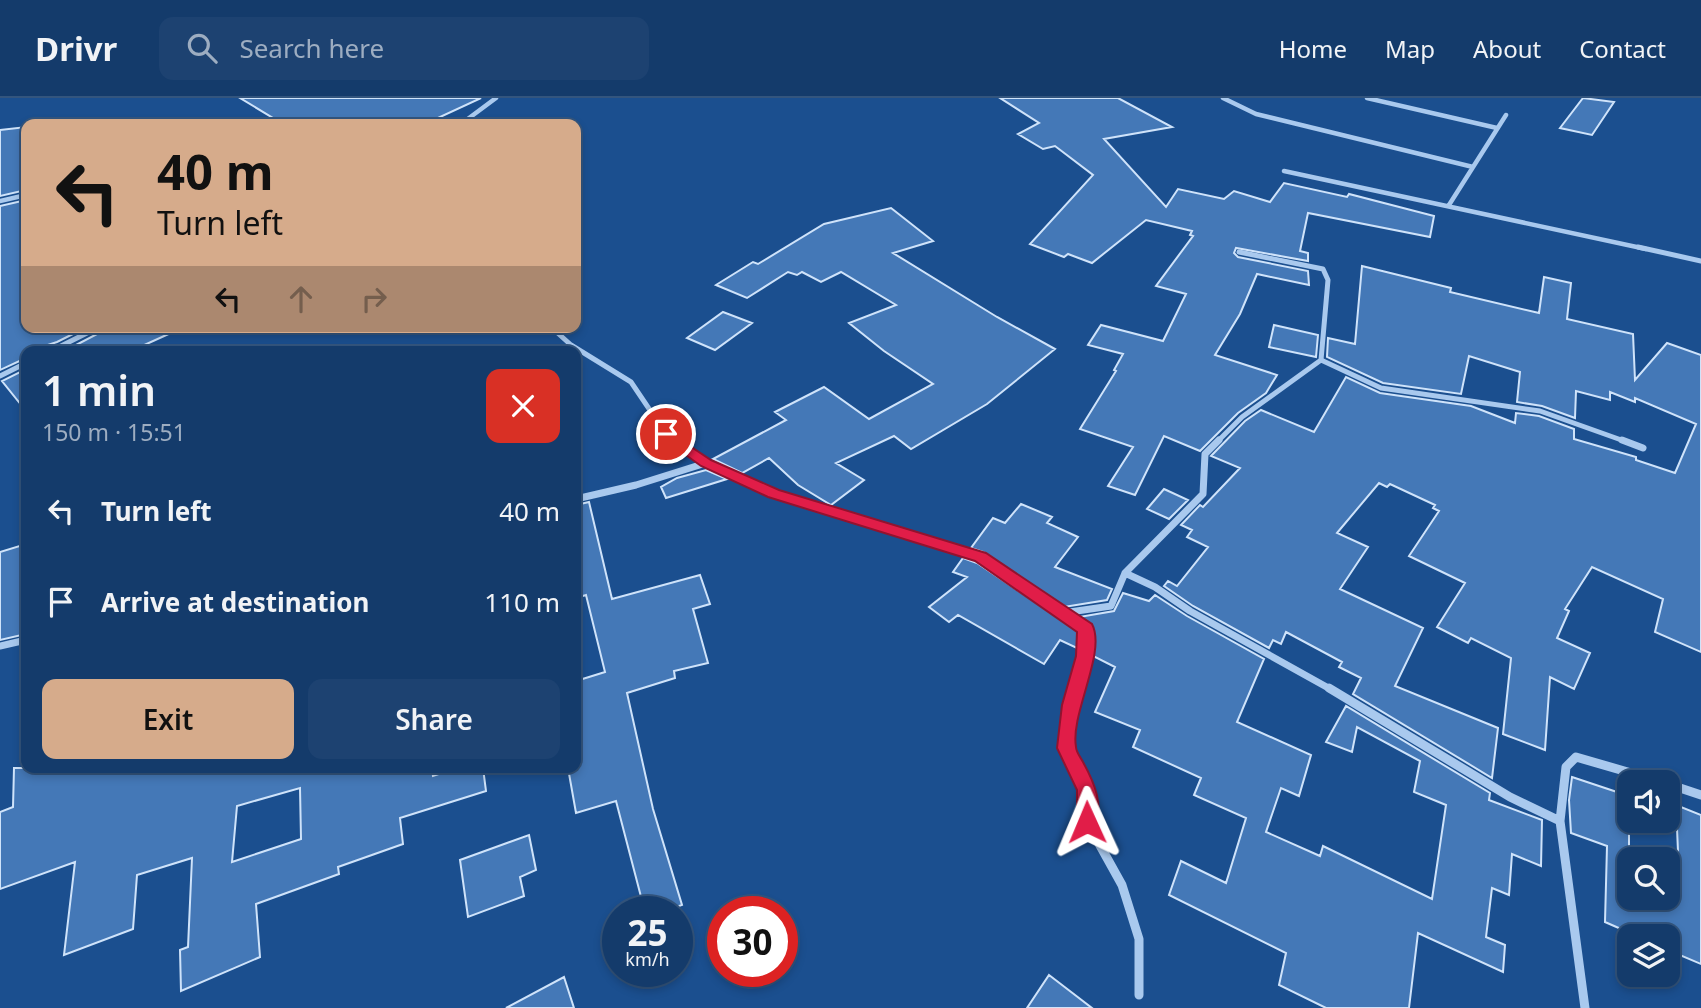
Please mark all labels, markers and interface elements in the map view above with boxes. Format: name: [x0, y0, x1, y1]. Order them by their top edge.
search box: [159, 17, 649, 80]
text: Drivr: [35, 26, 117, 71]
icon: search: [183, 29, 221, 67]
text: Search here: [239, 30, 384, 66]
text: Home: [1279, 32, 1347, 65]
text: Map: [1385, 32, 1435, 65]
text: About: [1473, 32, 1541, 65]
text: Contact: [1579, 32, 1666, 65]
text: 40 m: [157, 138, 274, 204]
icon: left: [42, 147, 133, 238]
text: Turn left: [157, 201, 283, 244]
icon: left: [209, 280, 247, 318]
icon: ahead: [282, 280, 320, 318]
icon: right: [355, 280, 393, 318]
text: 1 min: [42, 361, 156, 418]
button: close: [486, 369, 560, 443]
pin: [636, 404, 696, 464]
icon: arrive: [647, 415, 685, 453]
text: 150 m · 15:51: [42, 416, 186, 448]
icon: left: [42, 492, 80, 530]
text: Turn left: [101, 493, 212, 529]
text: 40 m: [499, 493, 560, 529]
icon: arrive: [42, 583, 80, 621]
text: Arrive at destination: [101, 584, 370, 620]
text: 110 m: [484, 584, 560, 620]
button: Exit: [42, 679, 294, 759]
button: Share: [308, 679, 560, 759]
map controls: [1617, 770, 1680, 987]
button: sound: [1617, 770, 1680, 833]
position arrow: [1050, 785, 1124, 859]
button: search: [1617, 847, 1680, 910]
speed limit sign: 30: [707, 896, 798, 987]
text: 25: [627, 909, 668, 956]
button: layers: [1617, 924, 1680, 987]
text: km/h: [625, 947, 670, 971]

